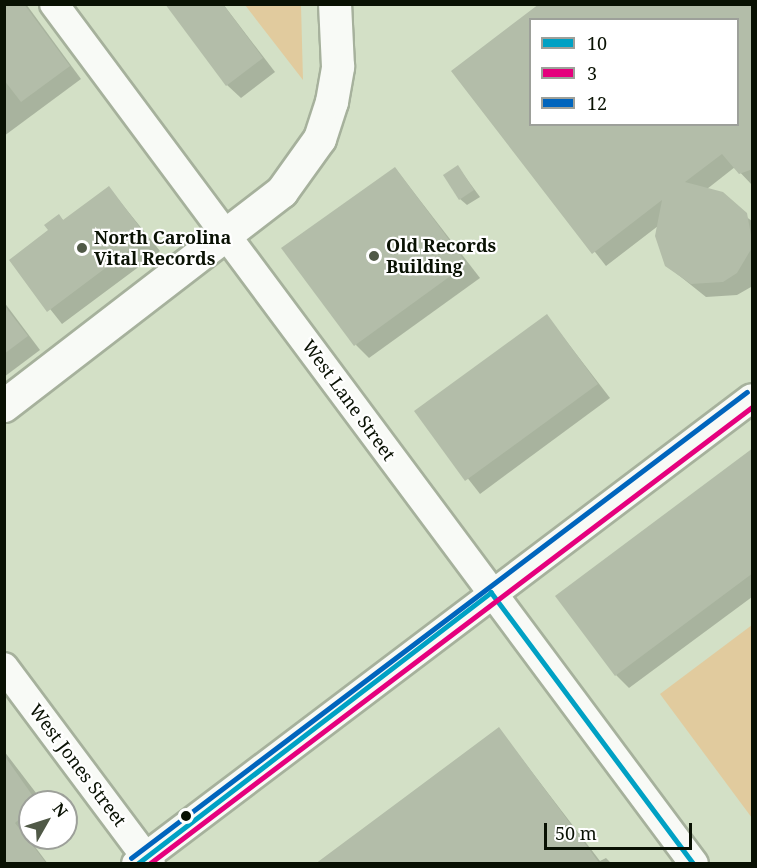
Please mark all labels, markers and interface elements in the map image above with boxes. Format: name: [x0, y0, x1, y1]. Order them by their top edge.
legend: [529, 18, 739, 126]
text: 10: [587, 31, 607, 55]
text: 3: [587, 61, 597, 85]
text: 12: [587, 91, 607, 115]
place label: North Carolina Vital Records: [94, 227, 231, 270]
place label: Old Records Building: [386, 235, 496, 278]
marker: North Carolina Vital Records: [75, 241, 89, 255]
marker: Old Records Building: [367, 249, 381, 263]
street label: West Lane Street: [298, 335, 400, 465]
street label: West Jones Street: [25, 700, 131, 830]
north arrow: [18, 790, 78, 850]
text: N: [48, 798, 73, 822]
unlabelled marker: [180, 810, 192, 822]
scale bar: [547, 811, 696, 849]
text: 50 m: [555, 821, 597, 845]

